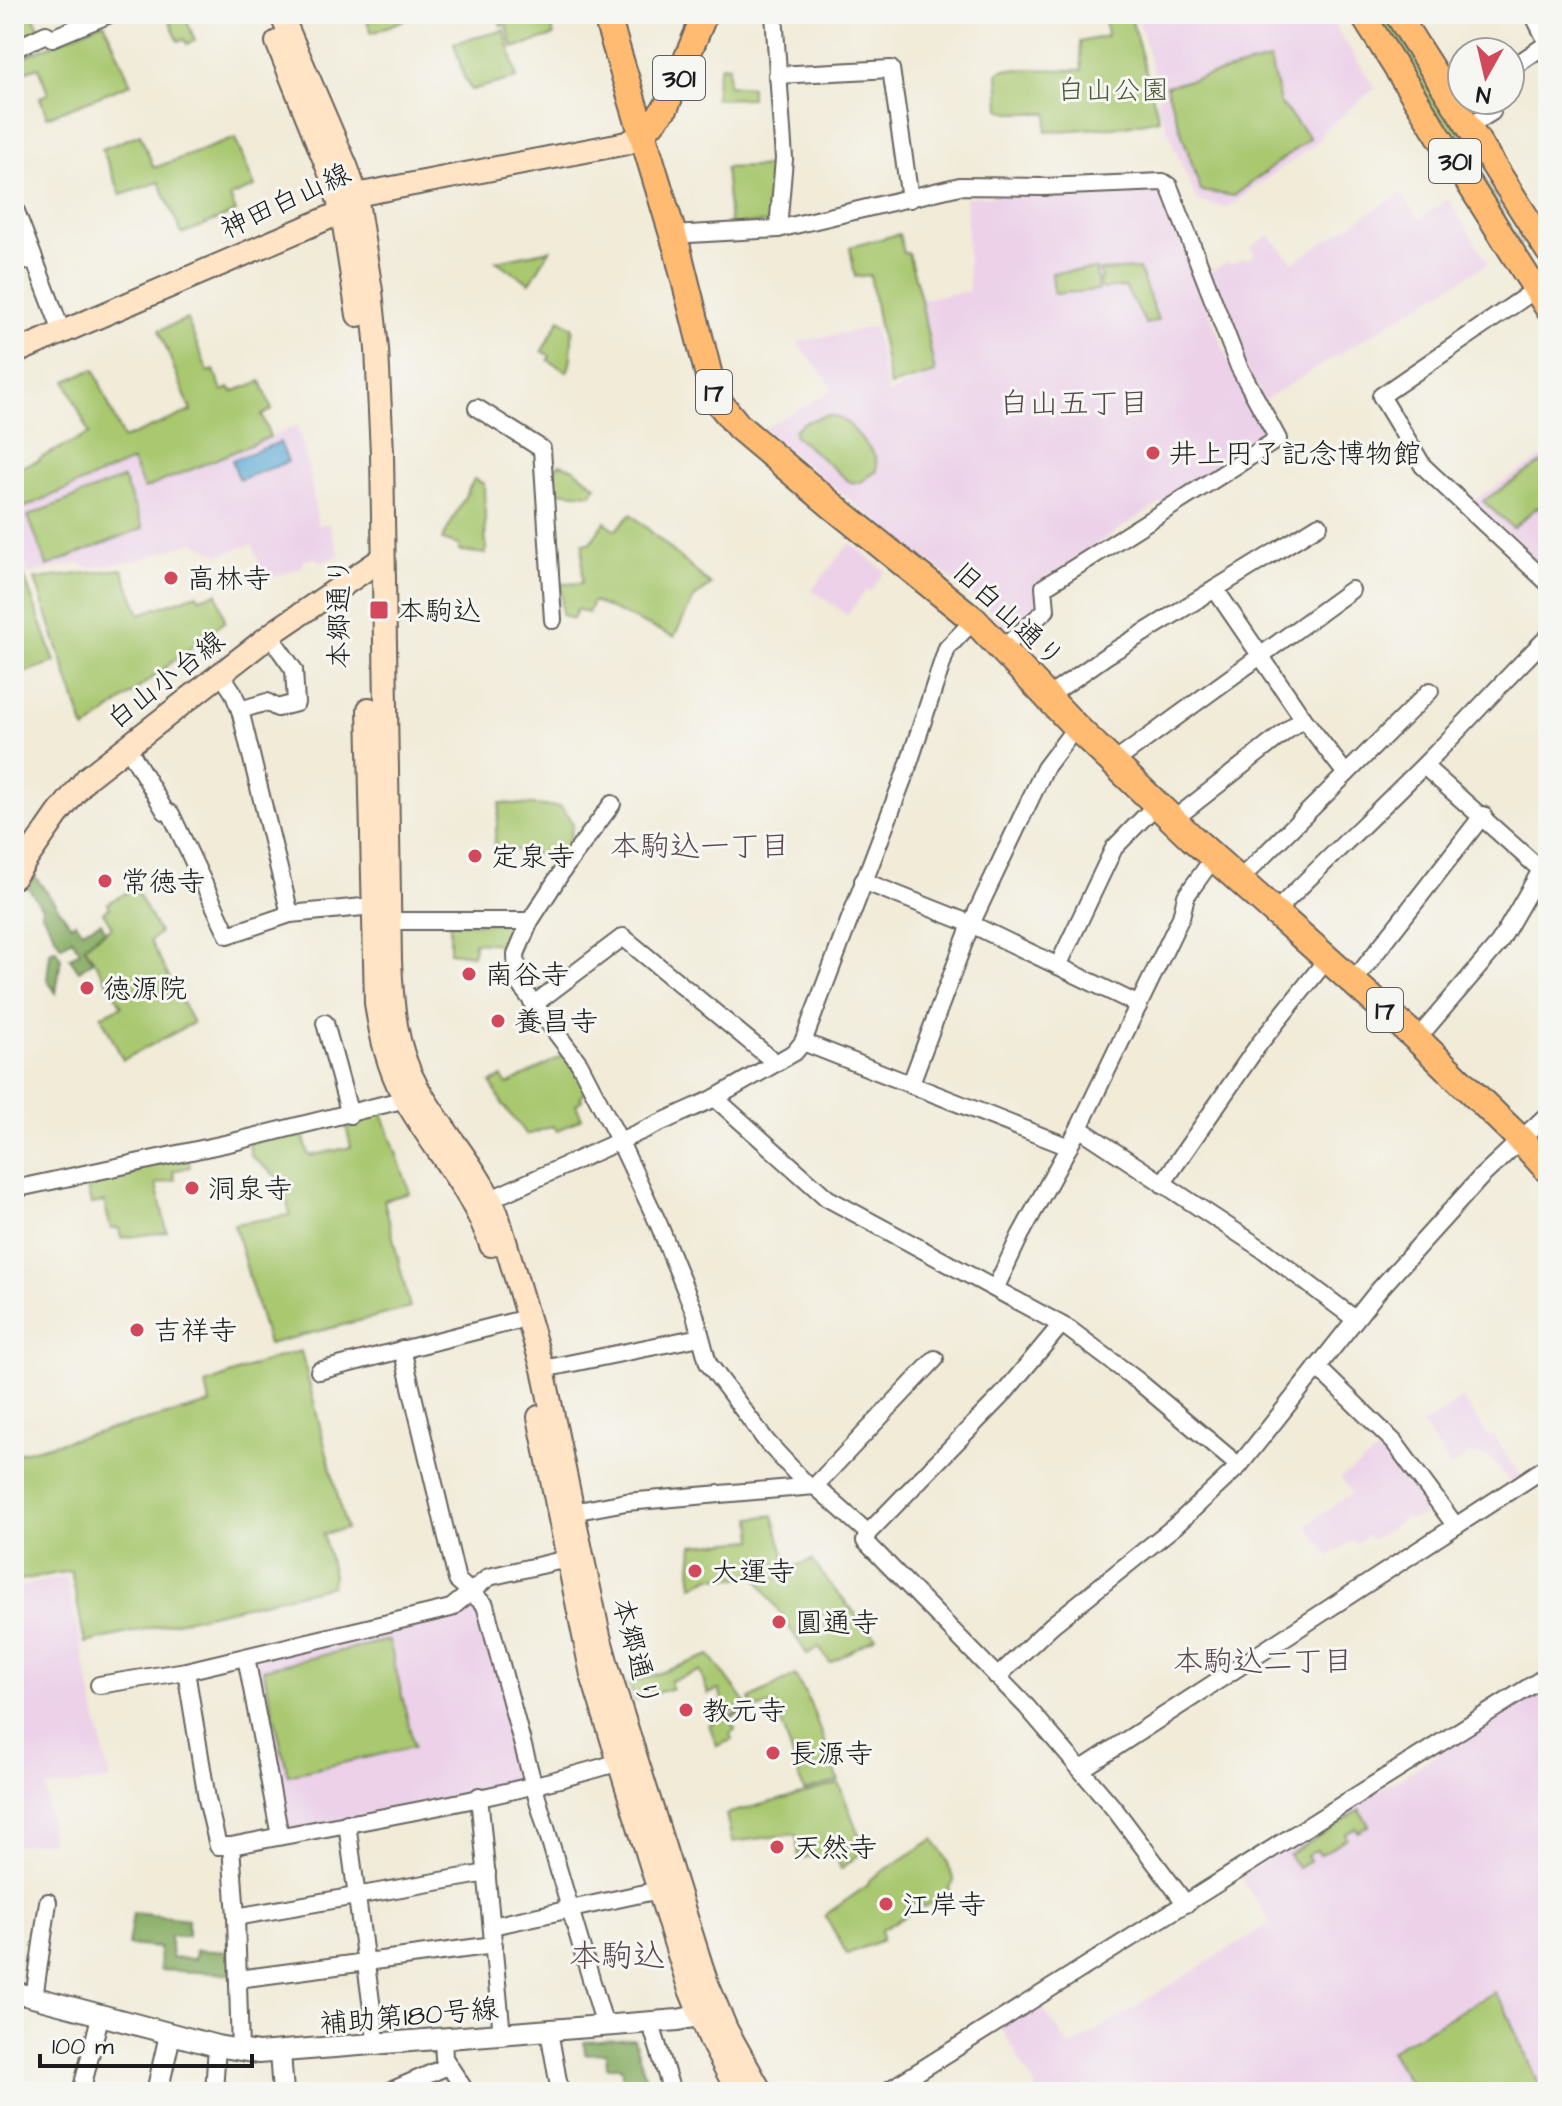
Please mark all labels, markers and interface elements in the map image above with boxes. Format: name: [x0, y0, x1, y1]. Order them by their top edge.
north arrow: [1446, 36, 1526, 116]
road number: 301: [653, 56, 705, 100]
park label: 白山公園: [1057, 71, 1169, 110]
text: N: [1474, 78, 1492, 111]
road number: 301: [1429, 139, 1481, 183]
street label: 神田白山線: [214, 154, 357, 249]
road number: 17: [696, 370, 732, 414]
district label: 白山五丁目: [999, 383, 1149, 425]
place label: 井上円了記念博物館: [1169, 435, 1421, 474]
marker: 井上円了記念博物館: [1144, 444, 1162, 462]
street label: 旧白山通り: [943, 553, 1072, 677]
street label: 本郷通り: [320, 557, 359, 669]
place label: 高林寺: [187, 560, 271, 599]
marker: 高林寺: [162, 569, 180, 587]
place label: 本駒込: [397, 592, 481, 631]
marker: 本駒込: [368, 599, 390, 621]
street label: 白山小台線: [99, 622, 233, 739]
district label: 本駒込一丁目: [610, 826, 790, 868]
place label: 定泉寺: [491, 838, 575, 877]
marker: 定泉寺: [466, 847, 484, 865]
place label: 常徳寺: [121, 863, 205, 902]
marker: 常徳寺: [96, 872, 114, 890]
place label: 南谷寺: [485, 956, 569, 995]
marker: 南谷寺: [460, 965, 478, 983]
place label: 徳源院: [103, 970, 187, 1009]
marker: 徳源院: [78, 979, 96, 997]
road number: 17: [1367, 988, 1403, 1032]
place label: 養昌寺: [514, 1003, 598, 1042]
marker: 養昌寺: [489, 1012, 507, 1030]
place label: 洞泉寺: [208, 1170, 292, 1209]
marker: 洞泉寺: [183, 1179, 201, 1197]
place label: 吉祥寺: [153, 1312, 237, 1351]
marker: 吉祥寺: [128, 1321, 146, 1339]
place label: 大運寺: [711, 1553, 795, 1592]
marker: 大運寺: [686, 1562, 704, 1580]
street label: 本郷通り: [602, 1593, 669, 1712]
place label: 圓通寺: [795, 1604, 879, 1643]
marker: 圓通寺: [770, 1613, 788, 1631]
district label: 本駒込二丁目: [1173, 1641, 1353, 1683]
place label: 教元寺: [702, 1692, 786, 1731]
marker: 教元寺: [677, 1701, 695, 1719]
place label: 長源寺: [789, 1735, 873, 1774]
marker: 長源寺: [764, 1744, 782, 1762]
place label: 天然寺: [793, 1829, 877, 1868]
marker: 天然寺: [768, 1838, 786, 1856]
place label: 江岸寺: [902, 1886, 986, 1925]
marker: 江岸寺: [877, 1895, 895, 1913]
district label: 本駒込: [569, 1934, 665, 1979]
street label: 補助第180号線: [318, 1989, 500, 2044]
scale bar: [40, 2018, 252, 2068]
text: 100 m: [52, 2030, 114, 2064]

